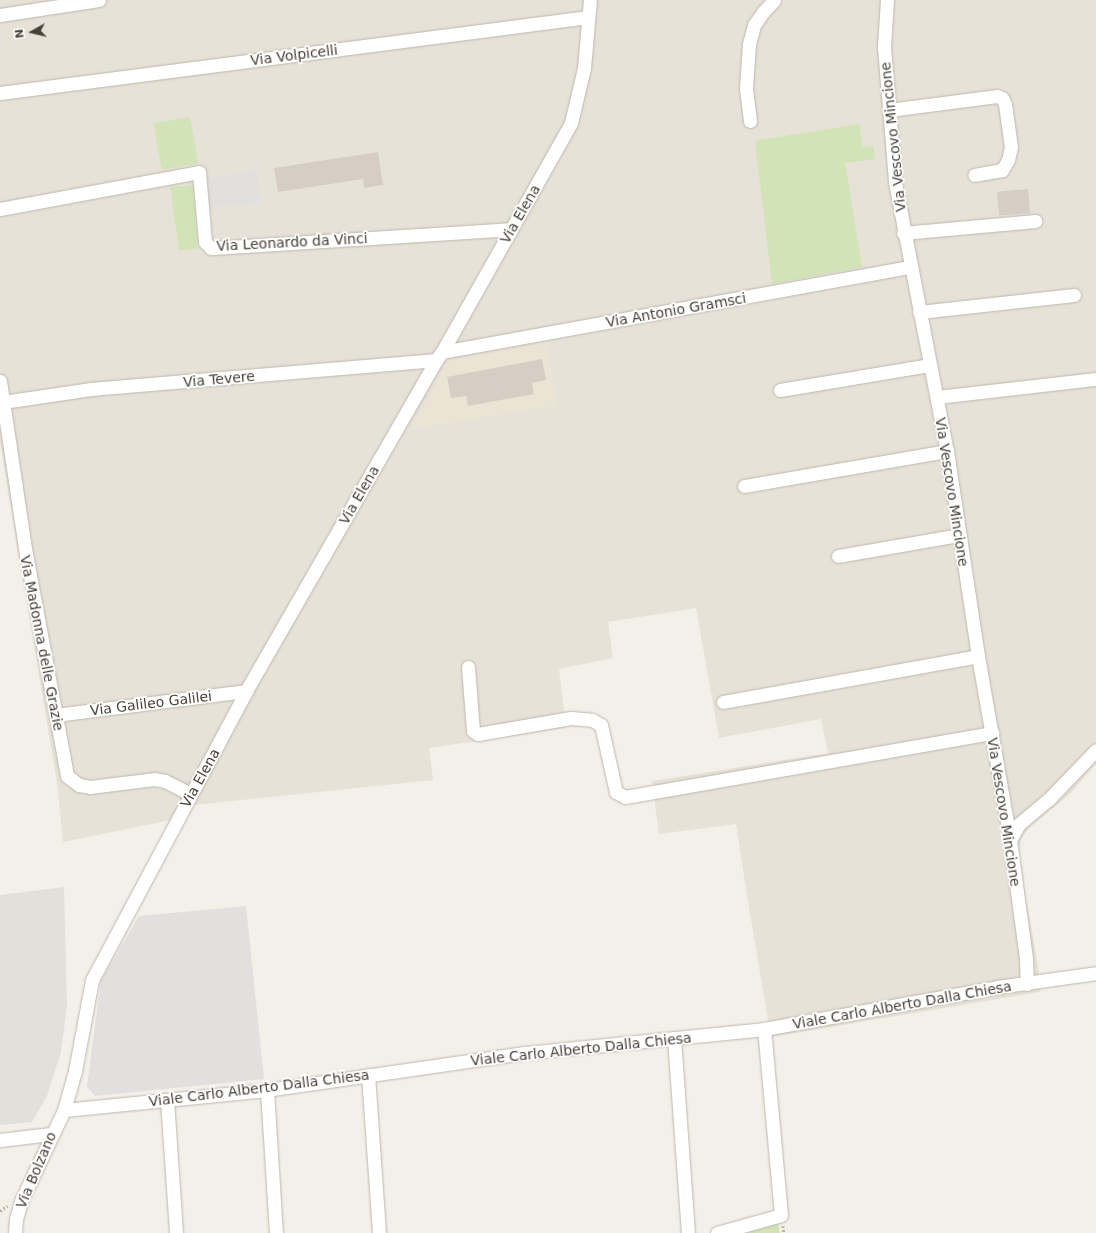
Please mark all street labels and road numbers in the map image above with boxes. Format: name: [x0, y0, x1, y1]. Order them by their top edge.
street label: Via Volpicelli: [249, 41, 339, 69]
street label: Via Vescovo Mincione: [877, 61, 909, 213]
street label: Via Elena: [496, 182, 544, 246]
street label: Via Leonardo da Vinci: [216, 230, 368, 254]
street label: Via Antonio Gramsci: [605, 289, 747, 331]
street label: Via Tevere: [182, 367, 256, 391]
street label: Via Vescovo Mincione: [932, 416, 972, 568]
street label: Via Elena: [335, 463, 383, 527]
street label: Via Madonna delle Grazie: [17, 554, 67, 732]
street label: Via Galileo Galilei: [89, 687, 213, 719]
street label: Via Vescovo Mincione: [984, 736, 1024, 888]
street label: Via Elena: [177, 746, 223, 810]
street label: Viale Carlo Alberto Dalla Chiesa: [791, 977, 1013, 1033]
street label: Viale Carlo Alberto Dalla Chiesa: [470, 1029, 692, 1069]
street label: Viale Carlo Alberto Dalla Chiesa: [148, 1066, 370, 1110]
street label: Via Bolzano: [12, 1129, 60, 1211]

